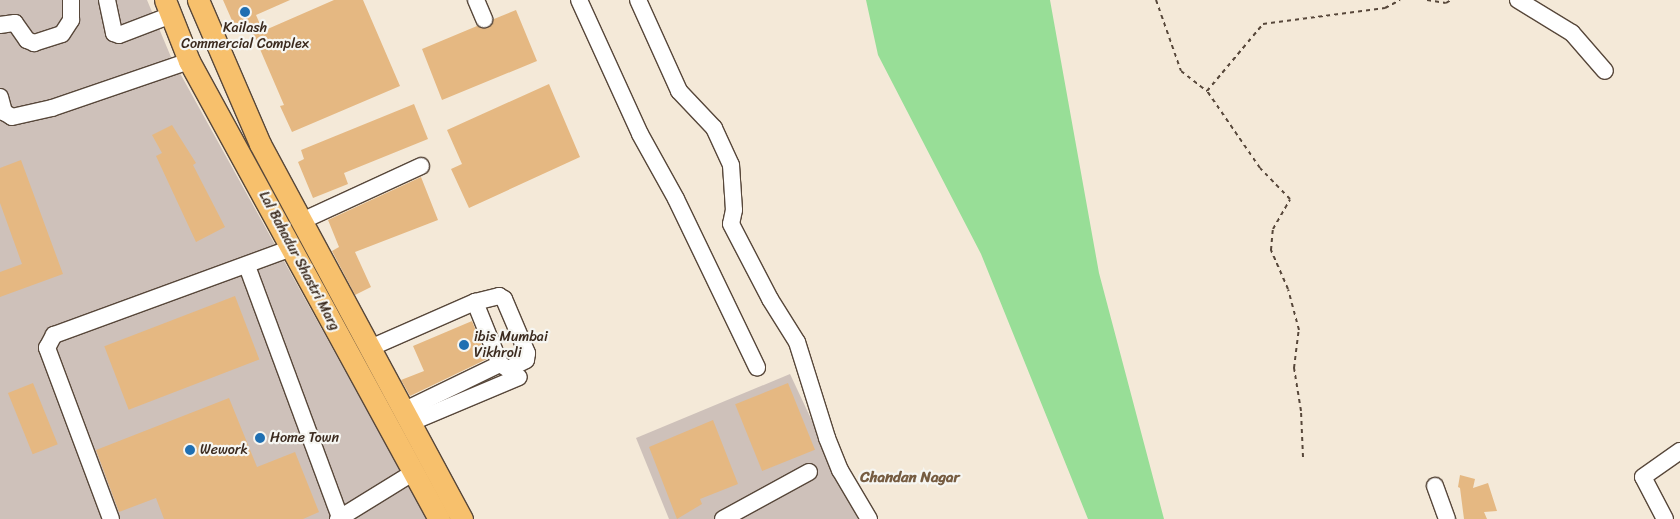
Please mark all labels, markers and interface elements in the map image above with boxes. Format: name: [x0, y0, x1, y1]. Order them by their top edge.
marker: Kailash Commercial Complex: [239, 6, 251, 18]
place label: Kailash Commercial Complex: [181, 20, 309, 52]
street label: Lal Bahadur Shastri Marg: [255, 188, 343, 334]
place label: ibis Mumbai Vikhroli: [474, 329, 548, 362]
marker: ibis Mumbai Vikhroli: [458, 339, 470, 351]
place label: Home Town: [270, 430, 339, 446]
marker: Home Town: [254, 432, 266, 444]
place label: Wework: [200, 442, 248, 458]
marker: Wework: [184, 444, 196, 456]
district label: Chandan Nagar: [860, 469, 960, 487]

